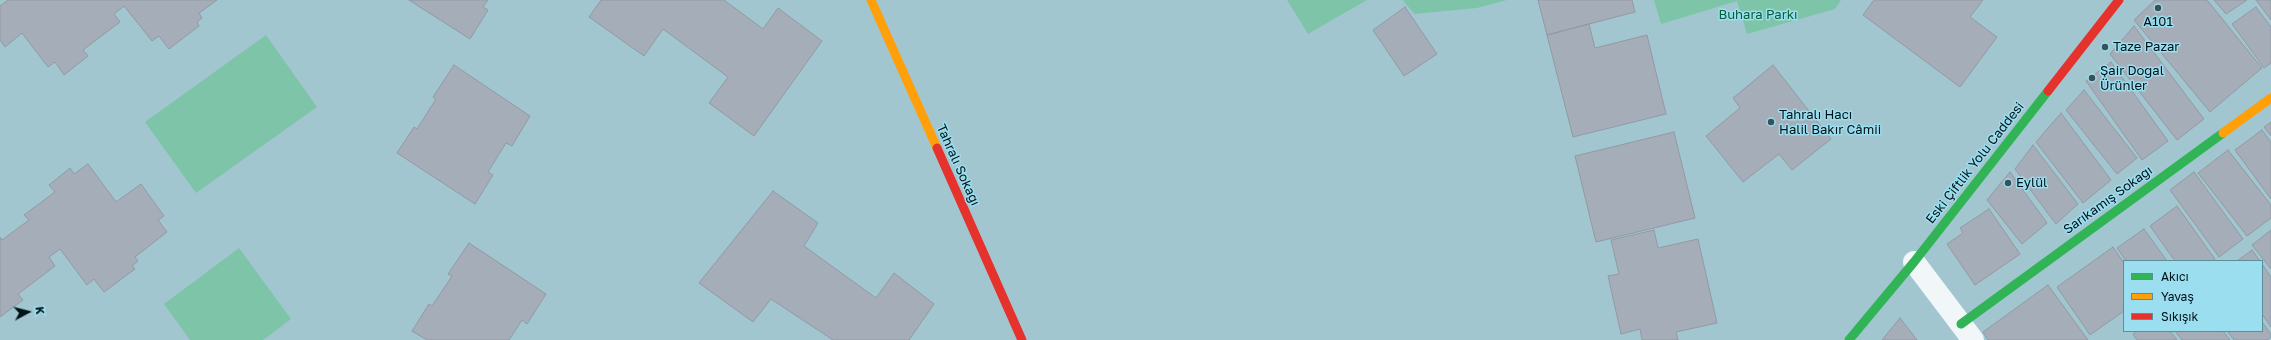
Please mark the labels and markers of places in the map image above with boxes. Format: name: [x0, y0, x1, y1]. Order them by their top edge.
marker: A101: [2153, 3, 2163, 13]
place label: A101: [2143, 14, 2173, 30]
place label: Taze Pazar: [2113, 39, 2179, 55]
marker: Taze Pazar: [2100, 42, 2110, 52]
place label: Şair Doğal Ürünler: [2100, 63, 2164, 94]
marker: Şair Doğal Ürünler: [2087, 73, 2097, 83]
place label: Tahralı Hacı Halil Bakır Câmii: [1779, 107, 1881, 138]
marker: Tahralı Hacı Halil Bakır Câmii: [1766, 117, 1776, 127]
place label: Eylül: [2016, 175, 2047, 191]
marker: Eylül: [2003, 178, 2013, 188]

